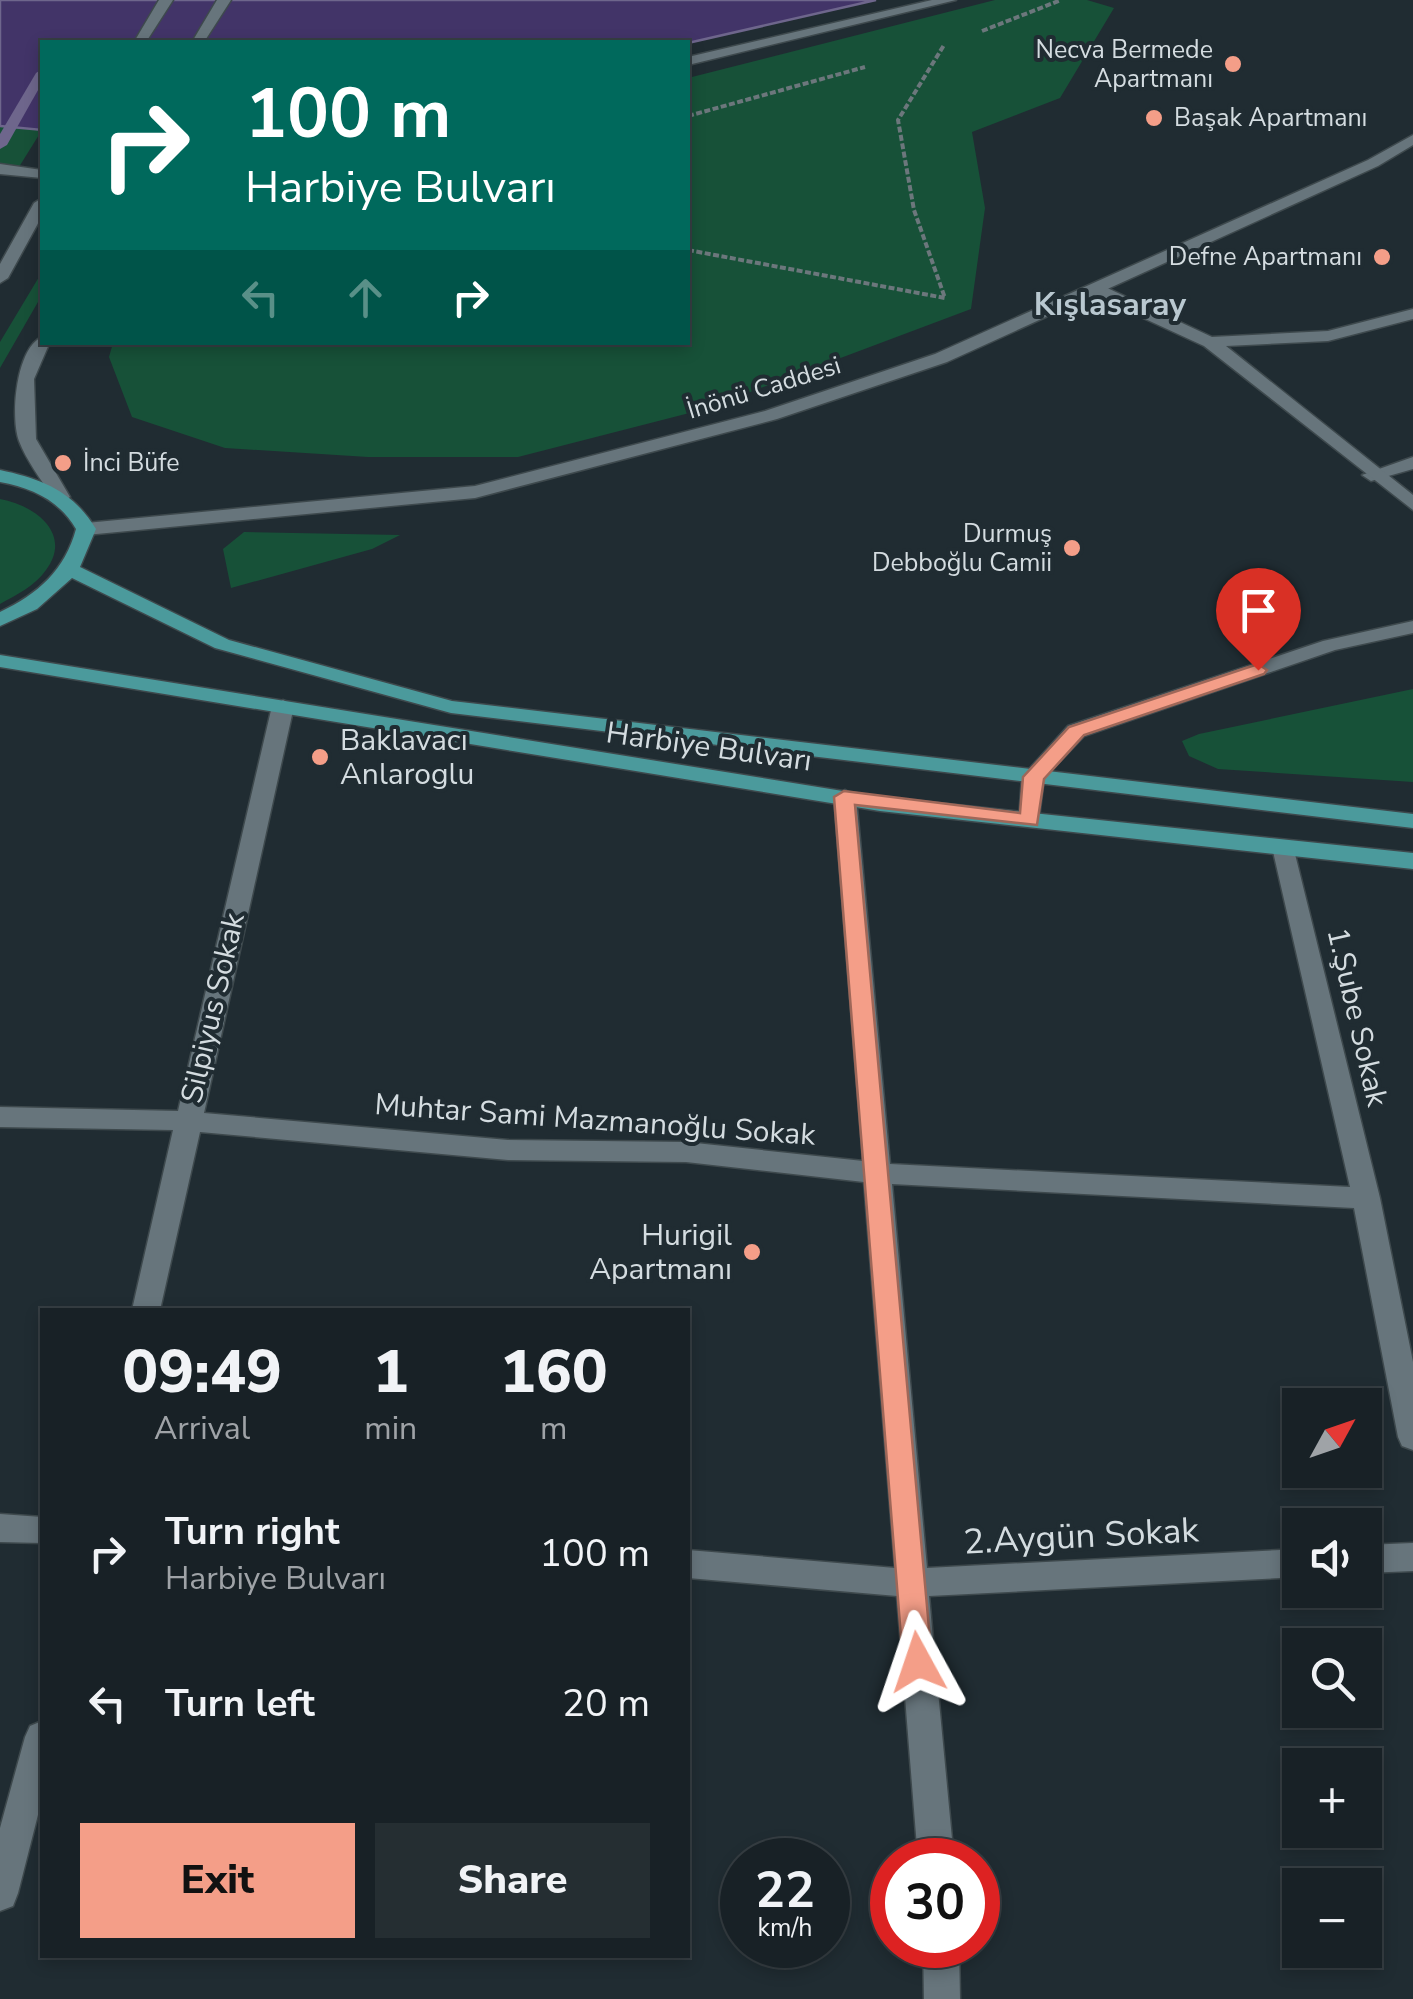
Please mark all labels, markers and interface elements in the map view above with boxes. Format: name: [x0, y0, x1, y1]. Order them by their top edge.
place label: Necva Bermede Apartmanı: [1036, 33, 1213, 96]
marker: Necva Bermede Apartmanı: [1222, 53, 1244, 75]
text: 100 m: [245, 66, 451, 162]
icon: right: [80, 80, 210, 210]
place label: Başak Apartmanı: [1174, 101, 1367, 135]
marker: Başak Apartmanı: [1143, 107, 1165, 129]
text: Harbiye Bulvarı: [245, 157, 556, 218]
place label: Defne Apartmanı: [1169, 240, 1362, 274]
marker: Defne Apartmanı: [1371, 246, 1393, 268]
icon: left: [233, 270, 288, 325]
icon: ahead: [338, 270, 393, 325]
icon: right: [443, 270, 498, 325]
district label: Kışlasaray: [1034, 283, 1187, 326]
street label: İnönü Caddesi: [683, 348, 845, 428]
place label: İnci Büfe: [83, 446, 180, 480]
marker: İnci Büfe: [52, 452, 74, 474]
place label: Durmuş Debboğlu Camii: [872, 517, 1052, 580]
marker: Durmuş Debboğlu Camii: [1061, 537, 1083, 559]
pin: [1216, 568, 1301, 671]
icon: arrive: [1231, 583, 1286, 638]
street label: Harbiye Bulvarı: [604, 712, 814, 782]
place label: Baklavacı Anlaroglu: [340, 720, 474, 795]
marker: Baklavacı Anlaroglu: [309, 746, 331, 768]
street label: Silpiyus Sokak: [171, 908, 255, 1107]
street label: 1.Şube Sokak: [1317, 923, 1398, 1111]
street label: Muhtar Sami Mazmanoğlu Sokak: [373, 1084, 818, 1156]
place label: Hurigil Apartmanı: [589, 1215, 732, 1290]
marker: Hurigil Apartmanı: [741, 1241, 763, 1263]
text: 09:49: [122, 1331, 282, 1413]
text: 1: [373, 1331, 409, 1413]
text: 160: [500, 1331, 608, 1413]
north arrow: [1282, 1388, 1382, 1488]
map controls: [1282, 1388, 1382, 1968]
text: Arrival: [154, 1407, 250, 1450]
text: min: [364, 1407, 417, 1450]
text: m: [540, 1407, 567, 1450]
text: Turn right: [165, 1506, 340, 1557]
street label: 2.Aygün Sokak: [962, 1506, 1200, 1566]
button: sound: [1282, 1508, 1382, 1608]
icon: right: [80, 1526, 135, 1581]
text: 100 m: [539, 1528, 650, 1579]
text: Harbiye Bulvarı: [165, 1557, 386, 1600]
position arrow: [866, 1610, 970, 1714]
button: search: [1282, 1628, 1382, 1728]
icon: left: [80, 1676, 135, 1731]
text: Turn left: [165, 1678, 315, 1729]
text: 20 m: [562, 1678, 650, 1729]
button: +: [1282, 1748, 1382, 1848]
button: Exit: [80, 1823, 355, 1938]
button: Share: [375, 1823, 650, 1938]
speed limit sign: 30: [870, 1838, 1000, 1968]
text: 22: [755, 1856, 815, 1925]
button: −: [1282, 1868, 1382, 1968]
text: km/h: [757, 1911, 813, 1945]

